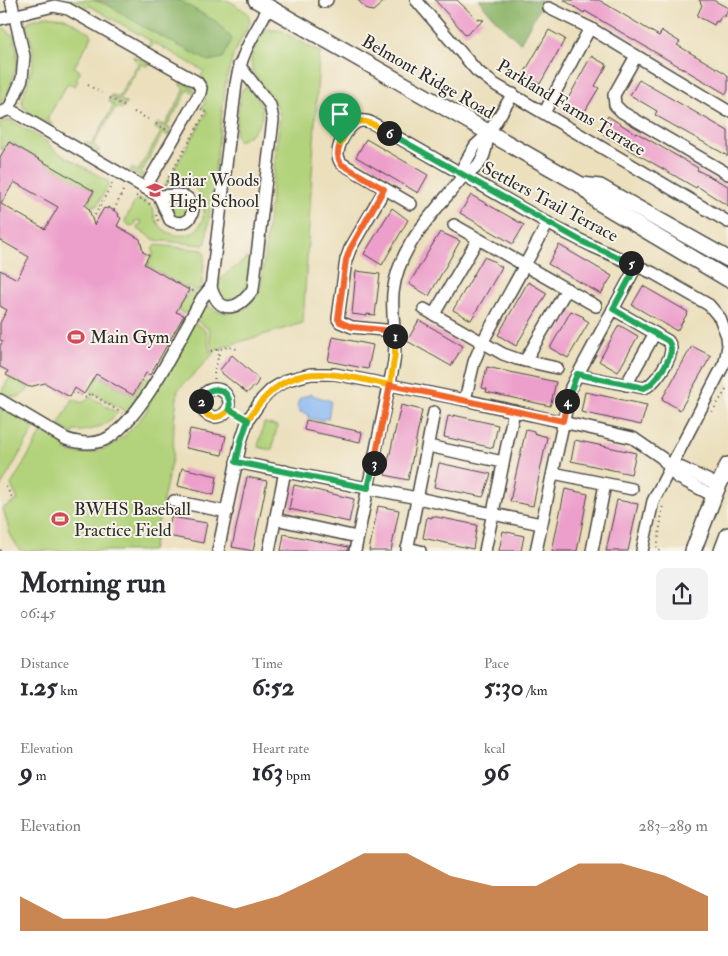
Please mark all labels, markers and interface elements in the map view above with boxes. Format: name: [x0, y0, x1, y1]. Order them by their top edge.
street label: Belmont Ridge Road: [357, 30, 499, 124]
street label: Parkland Farms Terrace: [492, 54, 650, 162]
pin: [319, 93, 361, 144]
icon: arrive: [326, 100, 354, 128]
pin: 6: [376, 120, 402, 146]
text: 6: [386, 125, 393, 142]
street label: Settlers Trail Terrace: [478, 156, 622, 248]
place label: Briar Woods High School: [169, 169, 260, 213]
school or university icon: Briar Woods High School: [145, 180, 165, 200]
pin: 5: [618, 250, 644, 276]
text: 5: [628, 255, 635, 272]
pin: 1: [382, 324, 408, 348]
place label: Main Gym: [90, 326, 170, 349]
sports icon: Main Gym: [66, 327, 86, 347]
text: 1: [393, 328, 398, 345]
pin: 2: [188, 388, 214, 414]
pin: 4: [554, 388, 580, 414]
text: 2: [198, 393, 205, 410]
text: 4: [564, 393, 571, 410]
pin: 3: [362, 450, 386, 476]
text: 3: [372, 455, 377, 472]
place label: BWHS Baseball Practice Field: [74, 498, 191, 542]
sports icon: BWHS Baseball Practice Field: [50, 509, 70, 529]
text: Morning run: [20, 566, 166, 601]
button: share: [656, 568, 708, 620]
text: 06:45: [20, 603, 56, 623]
text: Distance: [20, 655, 69, 672]
text: Time: [252, 655, 283, 672]
text: Pace: [484, 655, 509, 672]
text: 1.25: [20, 672, 57, 703]
text: 6:52: [252, 672, 294, 703]
text: 5:30: [484, 672, 524, 703]
text: km: [57, 682, 78, 699]
text: /km: [524, 682, 548, 699]
text: Elevation: [20, 740, 73, 757]
text: Heart rate: [252, 740, 309, 757]
text: kcal: [484, 740, 505, 757]
text: 9: [20, 757, 33, 788]
text: 163: [252, 757, 283, 788]
text: 96: [484, 757, 509, 788]
text: m: [33, 767, 47, 784]
text: bpm: [283, 767, 311, 784]
text: Elevation: [20, 816, 81, 836]
text: 283–289 m: [639, 816, 708, 836]

